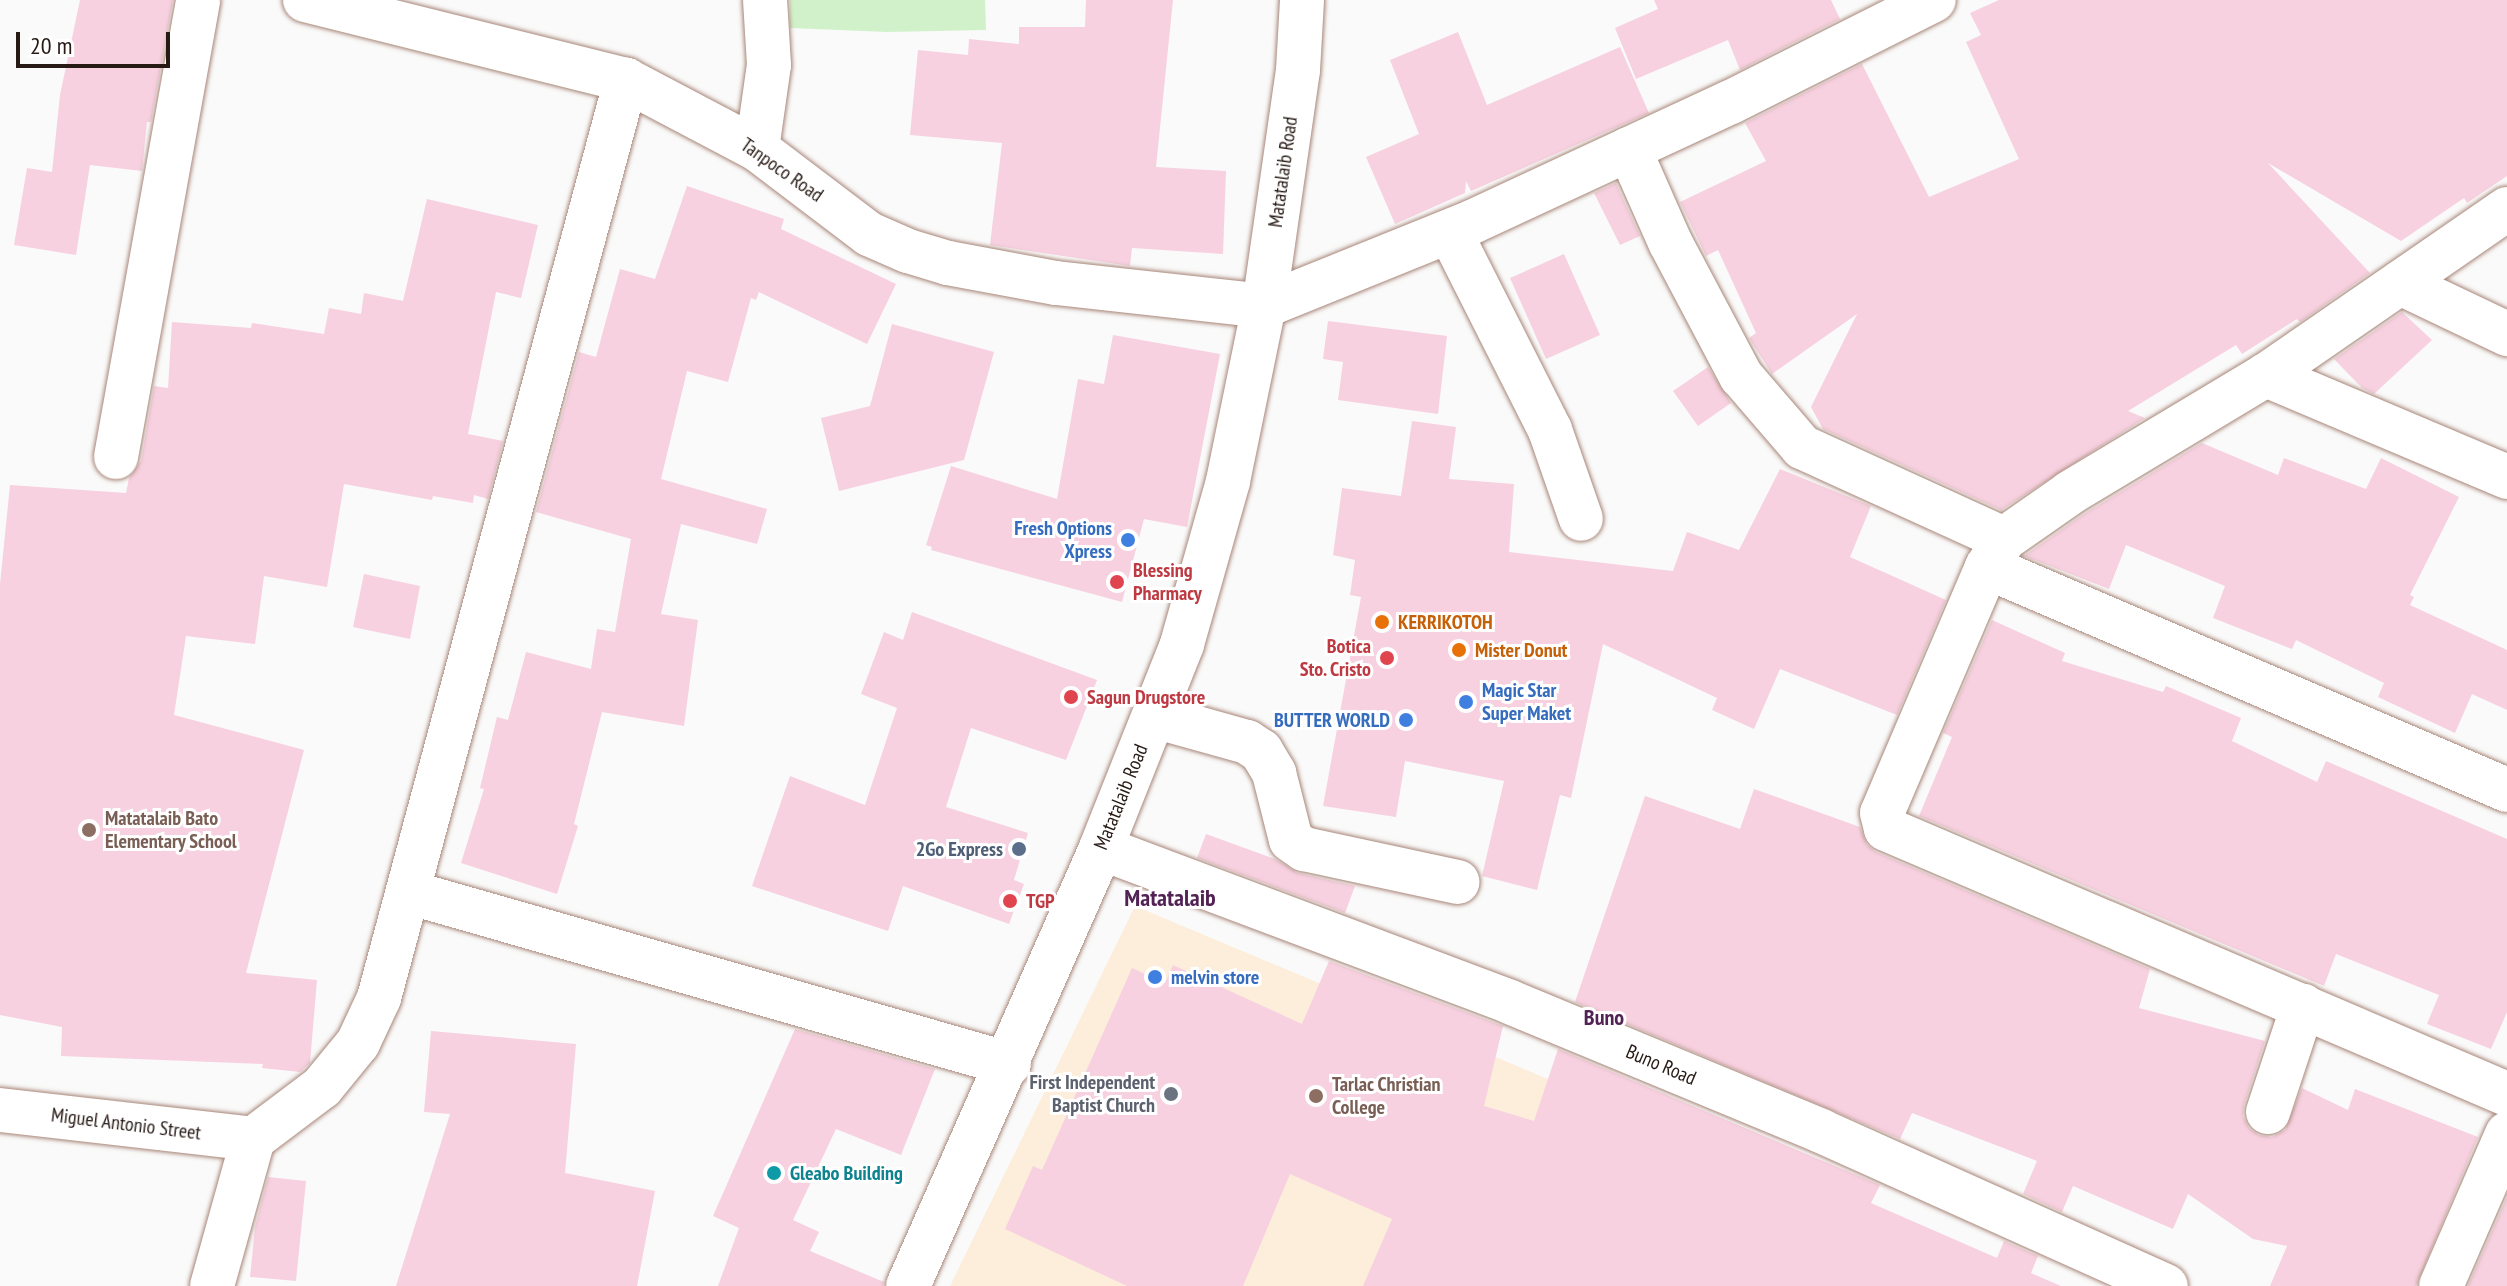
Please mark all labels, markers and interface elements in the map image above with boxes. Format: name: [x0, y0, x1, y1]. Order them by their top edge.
scale bar: [20, 16, 174, 66]
text: 20 m: [30, 30, 72, 61]
street label: Matatalaib Road: [1263, 115, 1303, 229]
street label: Tanpoco Road: [736, 133, 828, 207]
place label: Fresh Options Xpress: [1014, 516, 1112, 563]
marker: Fresh Options Xpress: [1119, 531, 1137, 549]
place label: Blessing Pharmacy: [1133, 558, 1202, 605]
marker: Blessing Pharmacy: [1108, 573, 1126, 591]
place label: KERRIKOTOH: [1398, 610, 1493, 634]
marker: KERRIKOTOH: [1373, 613, 1391, 631]
place label: Botica Sto. Cristo: [1298, 634, 1371, 681]
place label: Mister Donut: [1475, 638, 1567, 662]
marker: Mister Donut: [1450, 641, 1468, 659]
marker: Botica Sto. Cristo: [1378, 649, 1396, 667]
place label: Magic Star Super Maket: [1482, 678, 1571, 725]
place label: Sagun Drugstore: [1087, 685, 1205, 709]
marker: Sagun Drugstore: [1062, 688, 1080, 706]
marker: Magic Star Super Maket: [1457, 693, 1475, 711]
place label: BUTTER WORLD: [1274, 708, 1390, 732]
marker: BUTTER WORLD: [1397, 711, 1415, 729]
street label: Matatalaib Road: [1089, 741, 1153, 853]
place label: Matatalaib Bato Elementary School: [105, 806, 237, 853]
marker: Matatalaib Bato Elementary School: [80, 821, 98, 839]
place label: 2Go Express: [916, 837, 1003, 861]
marker: 2Go Express: [1010, 840, 1028, 858]
district label: Matatalaib: [1124, 884, 1216, 912]
place label: TGP: [1026, 889, 1054, 913]
marker: TGP: [1001, 892, 1019, 910]
place label: melvin store: [1171, 965, 1259, 989]
marker: melvin store: [1146, 968, 1164, 986]
district label: Buno: [1584, 1005, 1624, 1031]
street label: Buno Road: [1622, 1040, 1700, 1090]
place label: First Independent Baptist Church: [1029, 1070, 1155, 1117]
place label: Tarlac Christian College: [1332, 1072, 1441, 1119]
marker: First Independent Baptist Church: [1162, 1085, 1180, 1103]
marker: Tarlac Christian College: [1307, 1087, 1325, 1105]
street label: Miguel Antonio Street: [50, 1103, 202, 1145]
place label: Gleabo Building: [790, 1161, 903, 1185]
marker: Gleabo Building: [765, 1164, 783, 1182]

